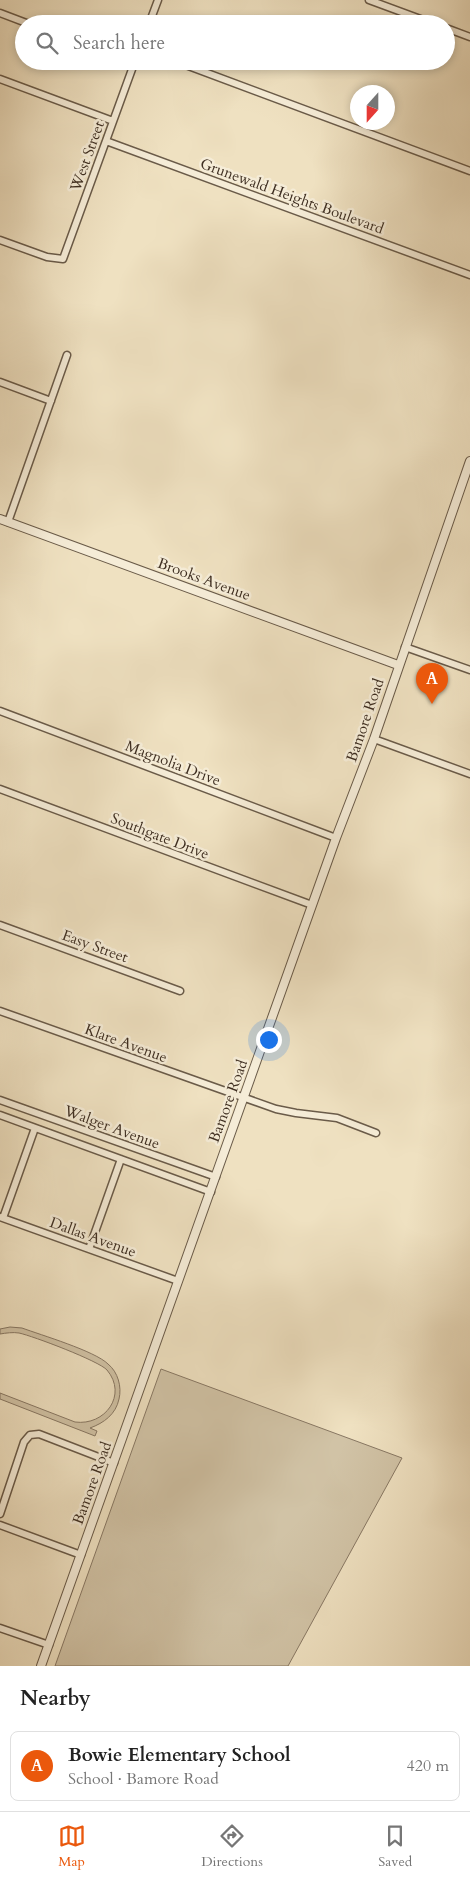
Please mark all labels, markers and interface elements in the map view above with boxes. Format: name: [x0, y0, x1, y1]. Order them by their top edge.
search box: [15, 15, 455, 70]
icon: search: [33, 29, 61, 57]
text: Search here: [73, 30, 165, 56]
north arrow: [350, 85, 395, 130]
street label: West Street: [65, 118, 109, 195]
street label: Grunewald Heights Boulevard: [197, 153, 387, 239]
street label: Brooks Avenue: [155, 553, 253, 605]
pin: A: [416, 663, 448, 704]
street label: Bamore Road: [341, 676, 389, 764]
street label: Magnolia Drive: [123, 736, 224, 790]
street label: Southgate Drive: [108, 808, 212, 864]
street label: Easy Street: [59, 925, 131, 967]
street label: Klare Avenue: [82, 1019, 170, 1067]
your location: [256, 1027, 282, 1053]
street label: Bamore Road: [204, 1057, 252, 1145]
street label: Walger Avenue: [61, 1100, 163, 1154]
street label: Dallas Avenue: [47, 1212, 139, 1262]
street label: Bamore Road: [68, 1439, 116, 1527]
text: Nearby: [20, 1684, 91, 1713]
text: Bowie Elementary School: [68, 1742, 291, 1768]
text: A: [31, 1755, 43, 1777]
text: 420 m: [407, 1755, 449, 1777]
text: School · Bamore Road: [68, 1768, 219, 1790]
tab: Map: [58, 1822, 86, 1871]
tab: Directions: [201, 1822, 263, 1871]
tab: Saved: [378, 1822, 412, 1871]

